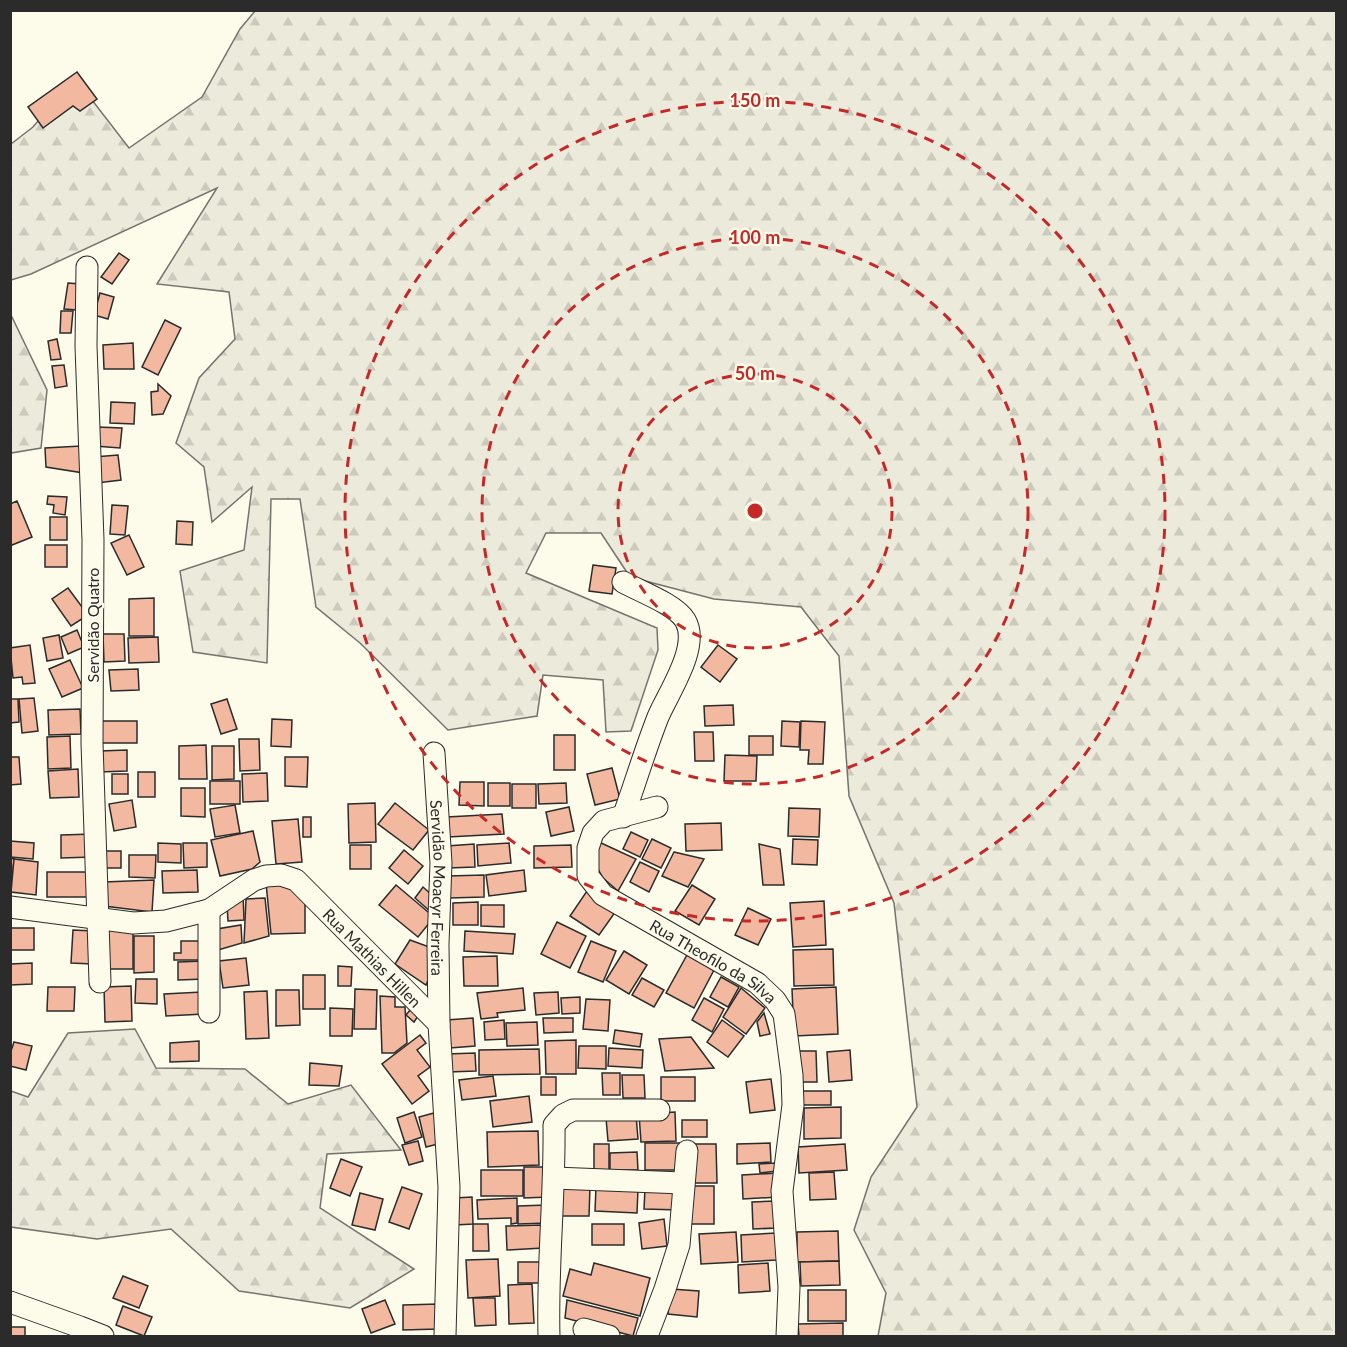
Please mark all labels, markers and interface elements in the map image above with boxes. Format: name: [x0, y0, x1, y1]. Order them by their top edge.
text: 150 m: [730, 89, 780, 111]
text: 100 m: [730, 226, 780, 248]
text: 50 m: [735, 362, 775, 384]
centre of rings: [745, 501, 765, 521]
street label: Servidão Quatro: [83, 568, 102, 682]
street label: Servidão Moacyr Ferreira: [427, 799, 451, 976]
street label: Rua Mathias Hillen: [320, 904, 426, 1011]
street label: Rua Theofilo da Silva: [647, 915, 781, 1006]

